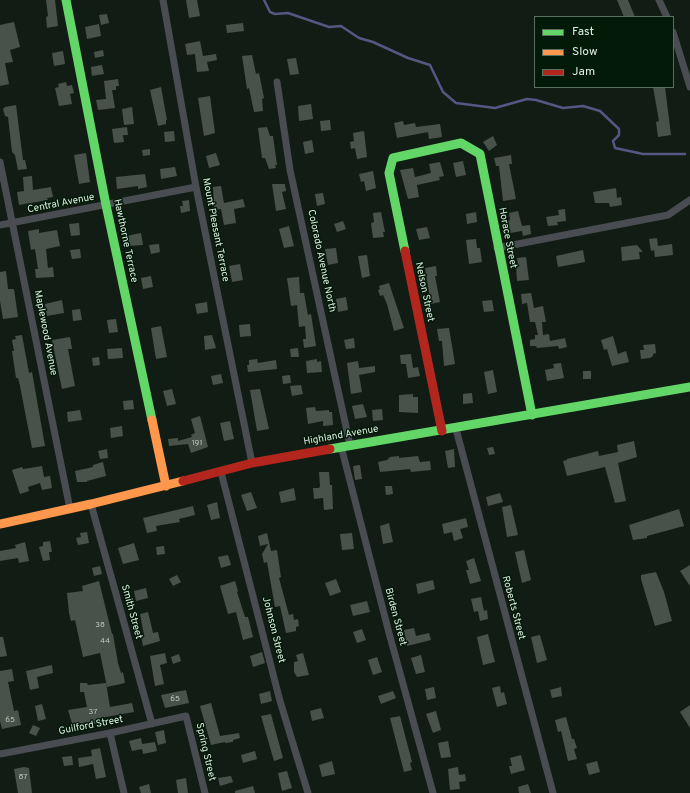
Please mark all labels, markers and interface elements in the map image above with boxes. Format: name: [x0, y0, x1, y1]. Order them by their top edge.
legend: [534, 16, 674, 88]
text: Fast: [572, 24, 594, 40]
text: Slow: [572, 44, 598, 60]
text: Jam: [572, 64, 595, 80]
street label: Mount Pleasant Terrace: [199, 177, 231, 283]
street label: Central Avenue: [26, 192, 96, 216]
street label: Hawthorne Terrace: [110, 198, 140, 284]
street label: Horace Street: [495, 206, 519, 270]
street label: Colorado Avenue North: [304, 209, 338, 313]
street label: Nelson Street: [412, 261, 436, 323]
street label: Maplewood Avenue: [31, 289, 59, 377]
street label: Highland Avenue: [303, 423, 379, 449]
house number: 191: [192, 438, 202, 448]
street label: Roberts Street: [499, 575, 527, 641]
street label: Smith Street: [118, 583, 144, 641]
street label: Birden Street: [382, 587, 408, 647]
street label: Johnson Street: [259, 596, 287, 664]
house number: 38: [95, 620, 105, 630]
house number: 44: [100, 636, 110, 646]
house number: 65: [170, 694, 180, 704]
house number: 37: [89, 707, 97, 717]
street label: Guilford Street: [58, 714, 124, 738]
house number: 65: [5, 715, 15, 725]
street label: Spring Street: [192, 722, 218, 782]
house number: 87: [19, 772, 27, 782]

